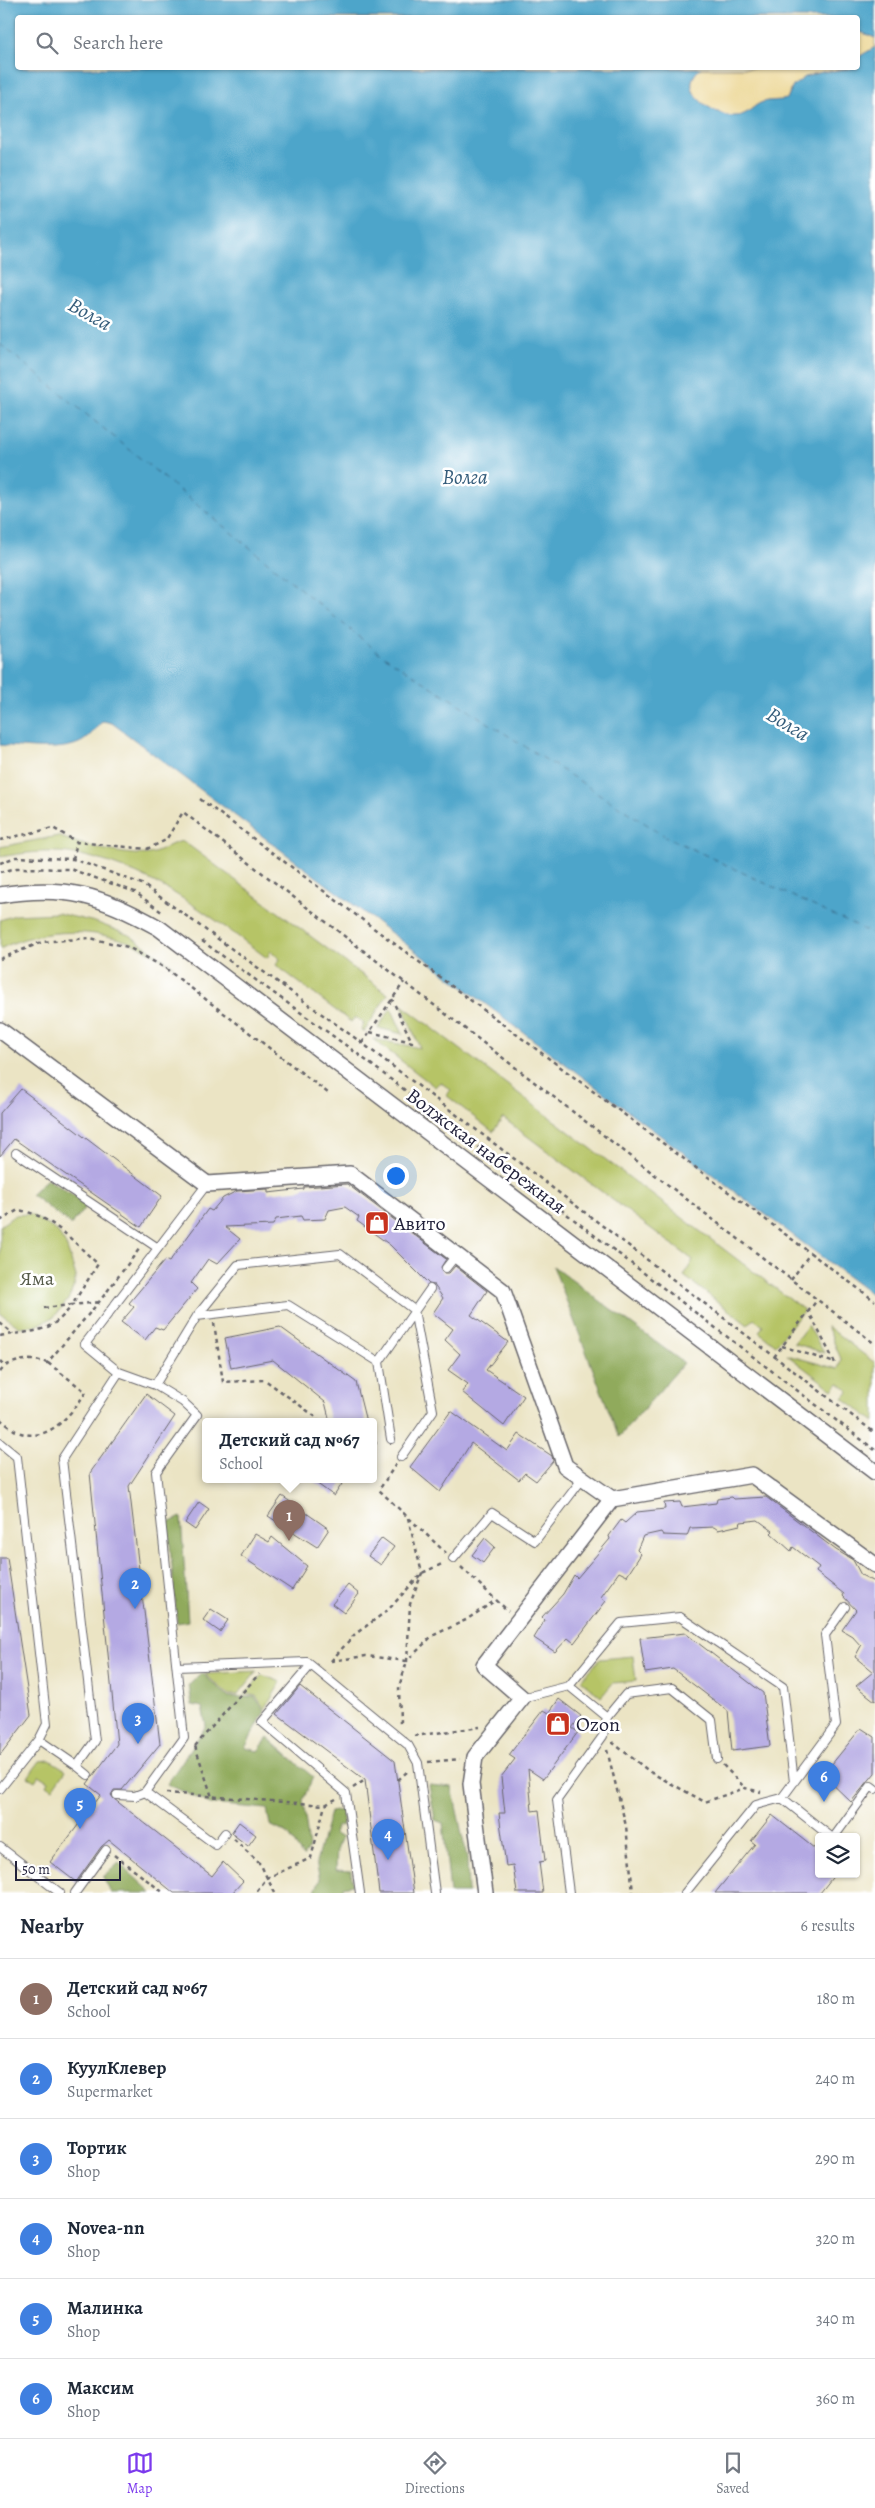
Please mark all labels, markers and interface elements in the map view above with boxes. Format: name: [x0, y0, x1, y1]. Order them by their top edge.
search box: [15, 15, 860, 70]
icon: search: [33, 29, 61, 57]
text: Search here: [73, 30, 163, 56]
water label: Волга: [63, 291, 117, 337]
water label: Волга: [442, 463, 488, 491]
water label: Волга: [761, 700, 815, 748]
street label: Волжская набережная: [401, 1082, 571, 1220]
your location: [383, 1163, 409, 1189]
shop icon: Авито: [364, 1210, 390, 1236]
place label: Авито: [393, 1210, 446, 1237]
park label: Яма: [20, 1265, 55, 1292]
popup: [202, 1418, 377, 1483]
text: Детский сад №67: [219, 1427, 360, 1453]
text: School: [219, 1453, 263, 1475]
pin: 1: [273, 1500, 305, 1541]
pin: 2: [119, 1568, 151, 1609]
pin: 3: [122, 1703, 154, 1744]
shop icon: Ozon: [545, 1711, 571, 1737]
place label: Ozon: [576, 1711, 620, 1738]
pin: 6: [808, 1761, 840, 1802]
pin: 5: [64, 1788, 96, 1829]
pin: 4: [372, 1819, 404, 1860]
map controls: [815, 1833, 860, 1878]
button: layers: [815, 1833, 860, 1878]
scale bar: [15, 1858, 121, 1881]
text: 50 m: [22, 1860, 50, 1879]
text: Nearby: [20, 1912, 83, 1940]
text: 6 results: [801, 1915, 855, 1937]
text: Детский сад №67: [67, 1975, 207, 2001]
text: 1: [33, 1988, 39, 2010]
text: 180 m: [817, 1988, 855, 2010]
text: School: [67, 2001, 110, 2023]
text: КуулКлевер: [67, 2055, 166, 2081]
text: 2: [32, 2068, 40, 2090]
text: 240 m: [815, 2068, 855, 2090]
text: Supermarket: [67, 2081, 153, 2103]
text: Тортик: [67, 2135, 127, 2161]
text: 3: [33, 2148, 39, 2170]
text: 290 m: [815, 2148, 855, 2170]
text: Shop: [67, 2161, 100, 2183]
text: Novea-nn: [67, 2215, 145, 2241]
text: 4: [32, 2228, 40, 2250]
text: 320 m: [816, 2228, 855, 2250]
text: Shop: [67, 2241, 100, 2263]
text: Малинка: [67, 2295, 143, 2321]
text: 5: [33, 2308, 39, 2330]
text: 340 m: [816, 2308, 855, 2330]
text: Shop: [67, 2321, 100, 2343]
text: Максим: [67, 2375, 134, 2401]
text: 6: [32, 2388, 40, 2410]
text: 360 m: [816, 2388, 855, 2410]
text: Shop: [67, 2401, 100, 2423]
tab: Map: [126, 2449, 154, 2498]
tab: Directions: [405, 2449, 465, 2498]
tab: Saved: [716, 2449, 749, 2498]

